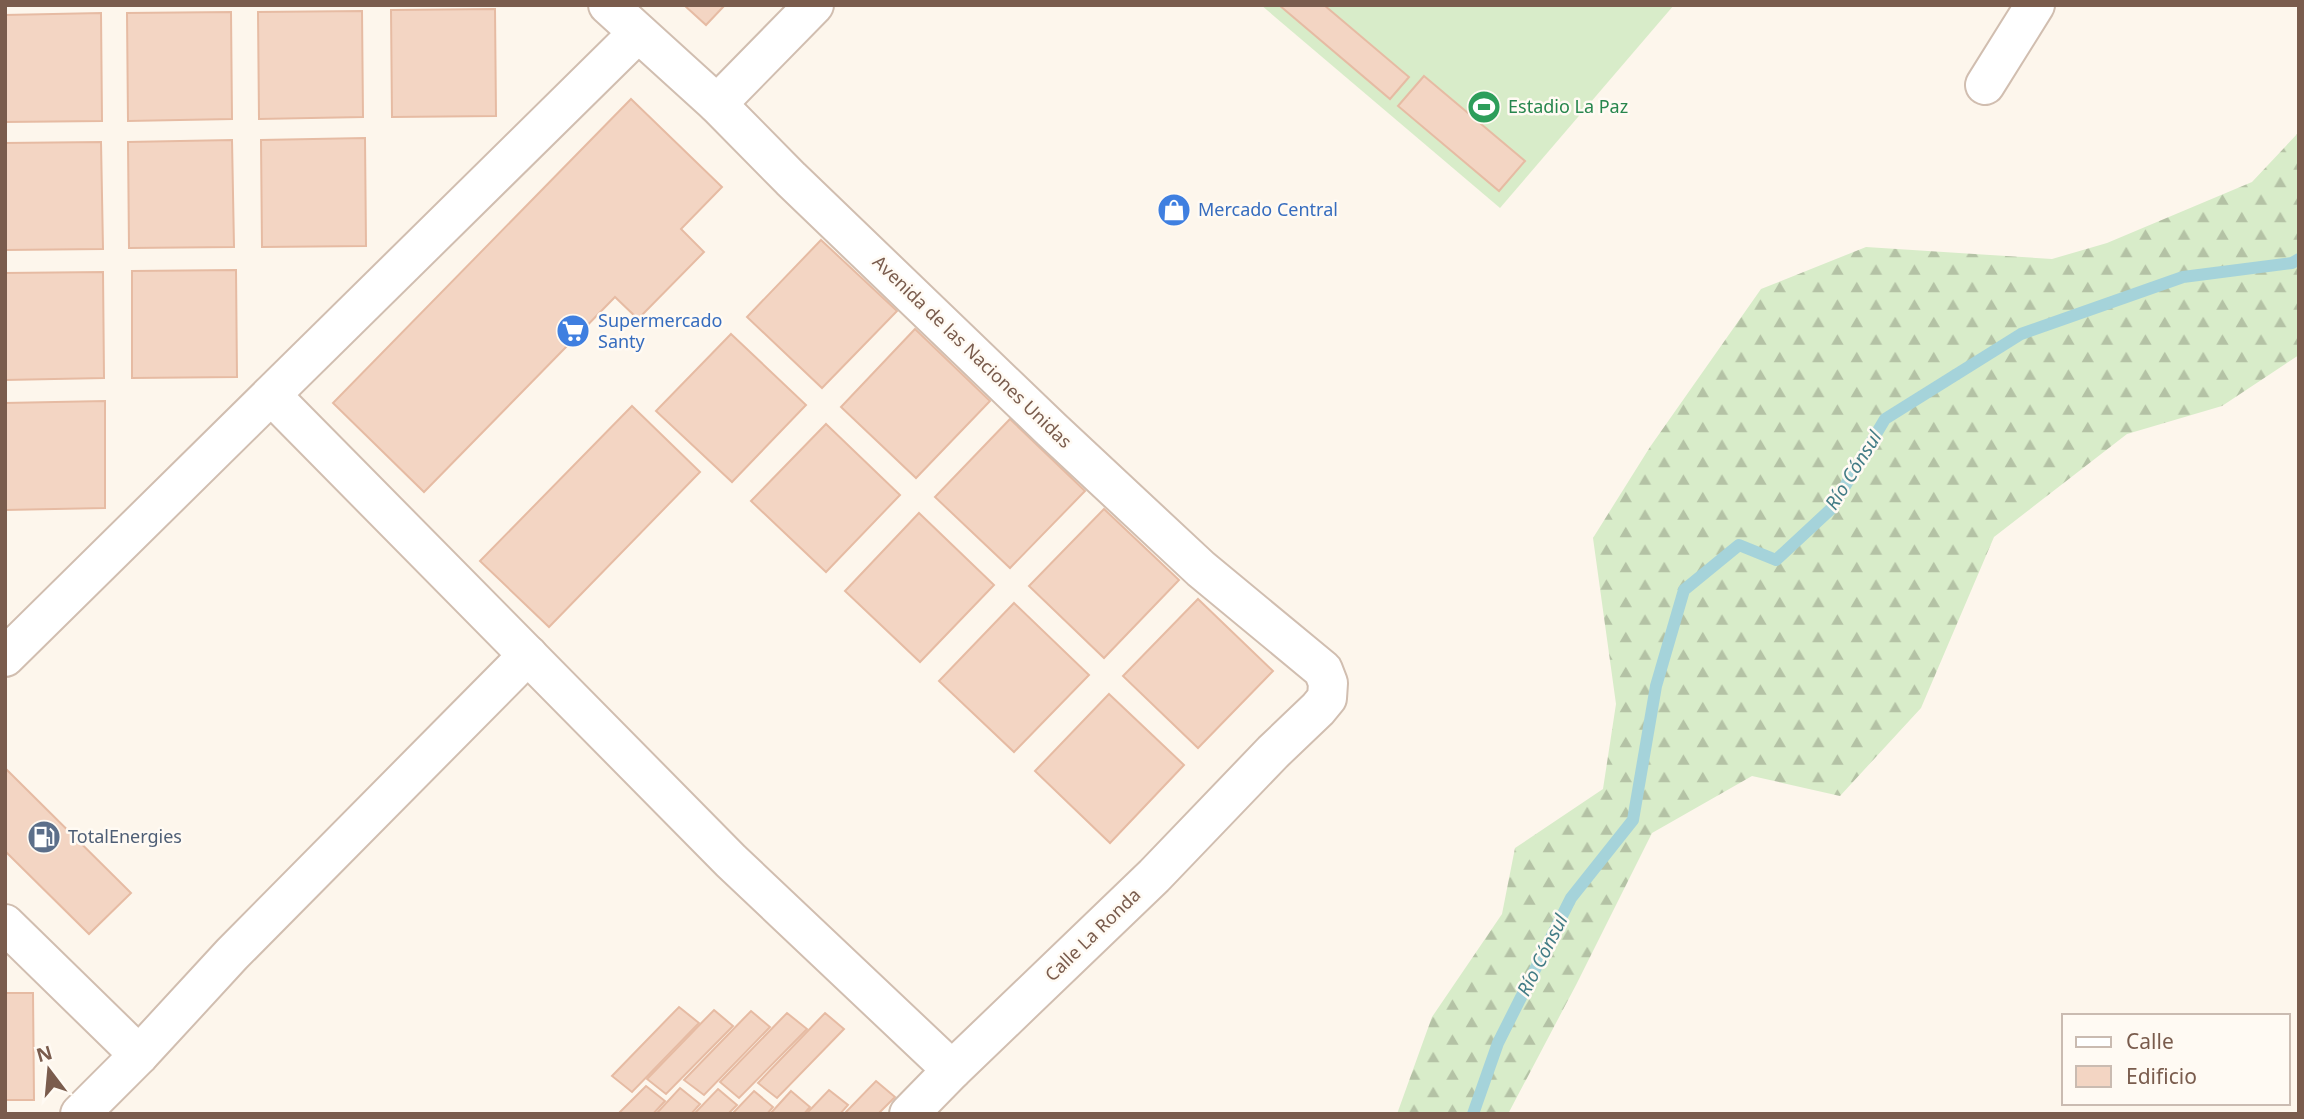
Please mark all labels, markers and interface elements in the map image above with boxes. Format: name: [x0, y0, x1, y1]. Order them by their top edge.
sports icon: Estadio La Paz: [1465, 88, 1503, 126]
place label: Estadio La Paz: [1508, 94, 1628, 118]
shop icon: Mercado Central: [1155, 191, 1193, 229]
place label: Mercado Central: [1198, 197, 1338, 221]
street label: Avenida de las Naciones Unidas: [868, 250, 1077, 453]
place label: Supermercado Santy: [598, 308, 722, 353]
supermarket icon: Supermercado Santy: [554, 312, 592, 350]
water label: Río Cónsul: [1819, 425, 1888, 514]
fuel station icon: TotalEnergies: [25, 818, 63, 856]
place label: TotalEnergies: [68, 824, 182, 848]
street label: Calle La Ronda: [1039, 883, 1145, 986]
water label: Río Cónsul: [1510, 909, 1574, 1000]
legend: [2062, 1014, 2290, 1105]
text: Calle: [2126, 1027, 2174, 1055]
north arrow: [14, 1035, 84, 1105]
text: N: [33, 1039, 55, 1068]
text: Edificio: [2126, 1062, 2197, 1090]

